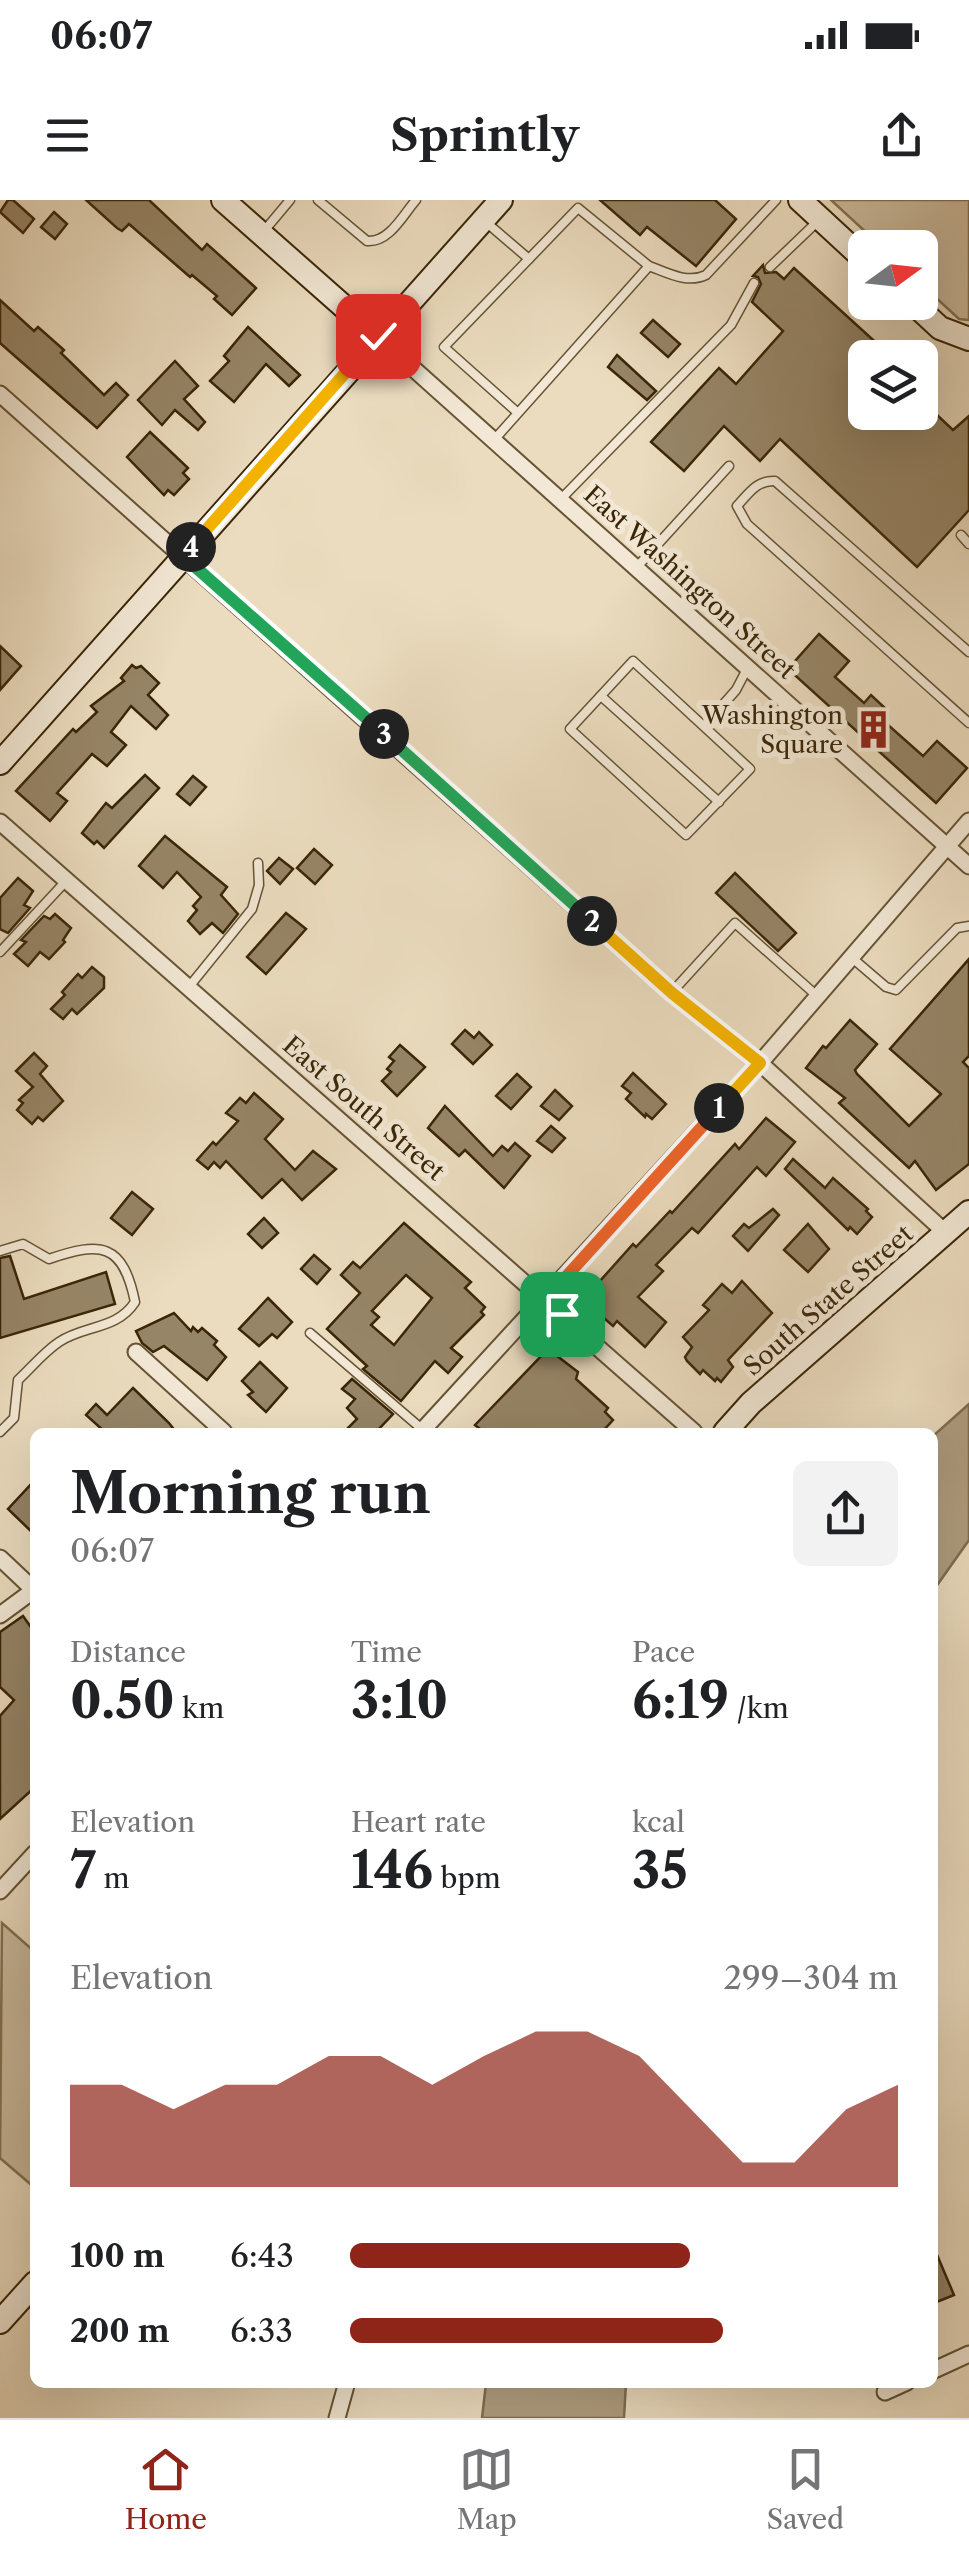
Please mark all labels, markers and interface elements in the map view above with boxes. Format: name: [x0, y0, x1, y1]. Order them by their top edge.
text: 06:07: [50, 12, 152, 59]
text: Sprintly: [390, 107, 579, 163]
icon: menu: [40, 108, 95, 163]
icon: share: [874, 108, 929, 163]
north arrow: [848, 230, 938, 320]
map controls: [848, 230, 938, 430]
pin: [336, 294, 421, 379]
icon: check: [351, 309, 406, 364]
button: layers: [848, 340, 938, 430]
street label: East Washington Street: [577, 479, 802, 686]
pin: 4: [166, 522, 216, 572]
text: 4: [183, 530, 199, 564]
place label: Washington Square: [701, 700, 843, 760]
building icon: Washington Square: [852, 708, 894, 750]
pin: 3: [359, 709, 409, 759]
text: 3: [376, 717, 392, 751]
pin: 2: [567, 896, 617, 946]
text: 2: [584, 904, 600, 938]
street label: East South Street: [276, 1030, 451, 1187]
pin: 1: [694, 1083, 744, 1133]
text: 1: [713, 1091, 725, 1125]
street label: South State Street: [737, 1218, 919, 1382]
pin: [520, 1272, 605, 1357]
icon: arrive: [535, 1287, 590, 1342]
text: Morning run: [70, 1460, 431, 1527]
button: share: [793, 1461, 898, 1566]
text: 06:07: [70, 1531, 154, 1570]
text: Distance: [70, 1635, 186, 1669]
text: Time: [351, 1635, 422, 1669]
text: Pace: [632, 1635, 695, 1669]
text: 0.50: [70, 1669, 175, 1731]
text: 3:10: [351, 1669, 448, 1731]
text: 6:19: [632, 1669, 729, 1731]
text: km: [175, 1691, 224, 1725]
text: /km: [729, 1691, 789, 1725]
text: Elevation: [70, 1805, 195, 1839]
text: Heart rate: [351, 1805, 486, 1839]
text: kcal: [632, 1805, 685, 1839]
text: 7: [70, 1839, 96, 1901]
text: 146: [351, 1839, 433, 1901]
text: 35: [632, 1839, 688, 1901]
text: m: [96, 1861, 130, 1895]
text: bpm: [433, 1861, 501, 1895]
text: Elevation: [70, 1958, 213, 1997]
text: 299–304 m: [724, 1958, 898, 1997]
text: 100 m: [70, 2236, 165, 2275]
text: 6:43: [230, 2236, 294, 2275]
text: 200 m: [70, 2311, 170, 2350]
text: 6:33: [230, 2311, 293, 2350]
tab: Home: [125, 2442, 207, 2536]
tab: Map: [457, 2442, 517, 2536]
tab: Saved: [766, 2442, 844, 2536]

